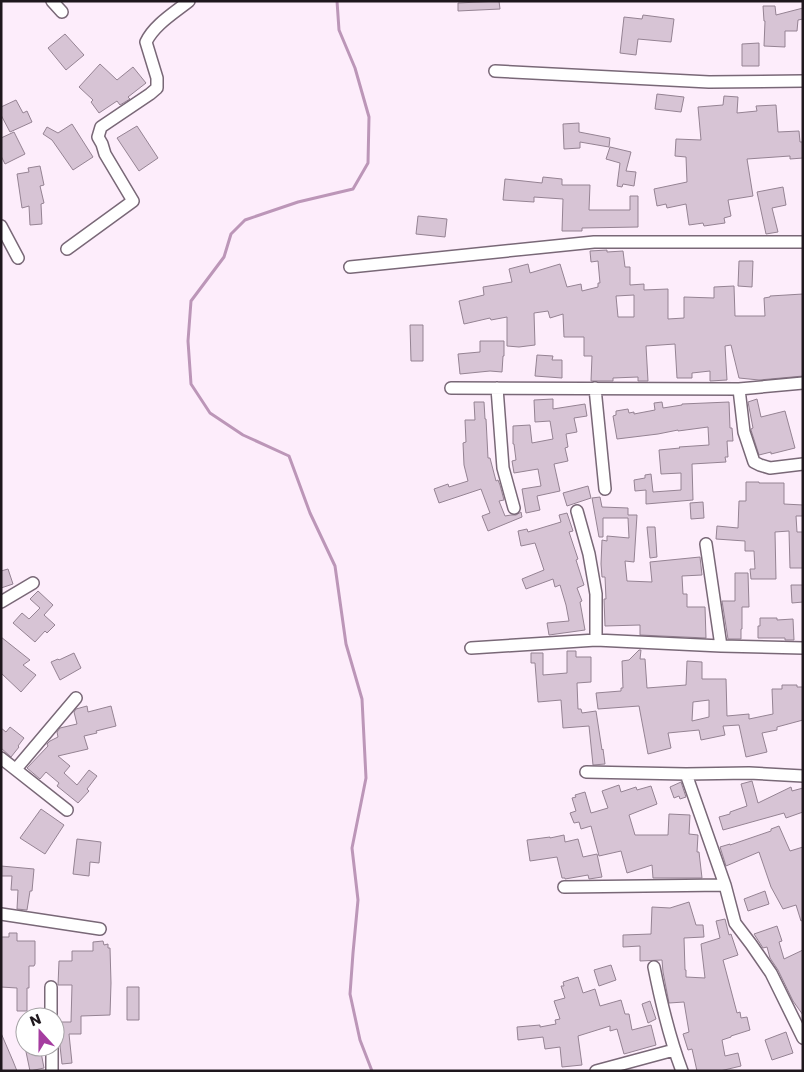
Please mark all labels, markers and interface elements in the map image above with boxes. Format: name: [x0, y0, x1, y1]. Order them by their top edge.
north arrow: [15, 1007, 65, 1057]
text: N: [27, 1009, 44, 1031]

